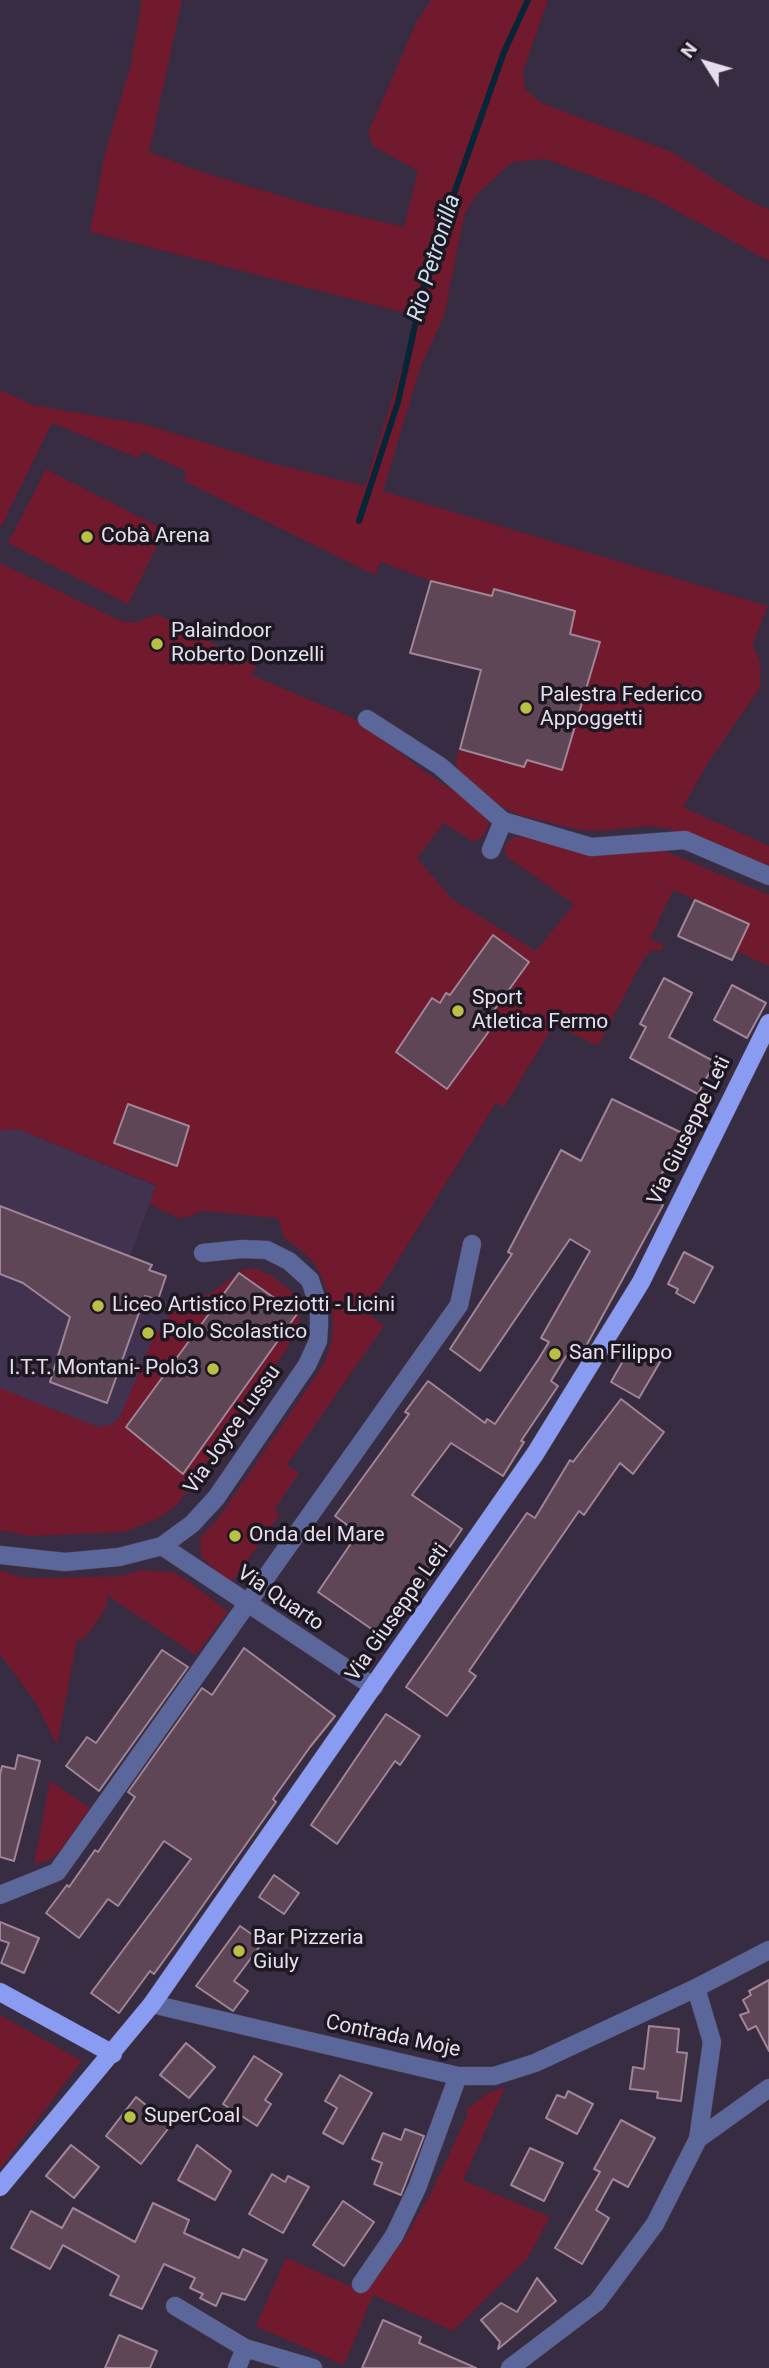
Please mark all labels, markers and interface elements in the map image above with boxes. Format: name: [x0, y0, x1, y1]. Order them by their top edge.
north arrow: [671, 28, 741, 98]
text: N: [676, 38, 702, 62]
water label: Rio Petronilla: [403, 191, 467, 325]
place label: Cobà Arena: [101, 524, 210, 550]
marker: Cobà Arena: [79, 529, 95, 545]
place label: Palaindoor Roberto Donzelli: [171, 619, 324, 669]
marker: Palaindoor Roberto Donzelli: [149, 636, 165, 652]
place label: Palestra Federico Appoggetti: [540, 683, 703, 733]
marker: Palestra Federico Appoggetti: [518, 700, 534, 716]
place label: Sport Atletica Fermo: [472, 986, 608, 1036]
marker: Sport Atletica Fermo: [450, 1003, 466, 1019]
street label: Via Giuseppe Leti: [643, 1052, 737, 1210]
place label: Liceo Artistico Preziotti - Licini: [112, 1293, 395, 1319]
marker: Liceo Artistico Preziotti - Licini: [90, 1298, 106, 1314]
place label: Polo Scolastico: [162, 1320, 307, 1346]
marker: Polo Scolastico: [140, 1325, 156, 1341]
place label: San Filippo: [569, 1341, 672, 1367]
marker: San Filippo: [547, 1346, 563, 1362]
place label: I.T.T. Montani- Polo3: [9, 1356, 199, 1382]
street label: Via Joyce Lussu: [179, 1361, 287, 1499]
marker: I.T.T. Montani- Polo3: [205, 1361, 221, 1377]
place label: Onda del Mare: [249, 1523, 385, 1549]
marker: Onda del Mare: [227, 1528, 243, 1544]
street label: Via Giuseppe Leti: [341, 1539, 455, 1687]
street label: Via Quarto: [232, 1561, 328, 1637]
place label: Bar Pizzeria Giuly: [253, 1926, 364, 1976]
marker: Bar Pizzeria Giuly: [231, 1943, 247, 1959]
street label: Contrada Moje: [323, 2010, 463, 2064]
place label: SuperCoal: [144, 2104, 240, 2130]
marker: SuperCoal: [122, 2109, 138, 2125]

